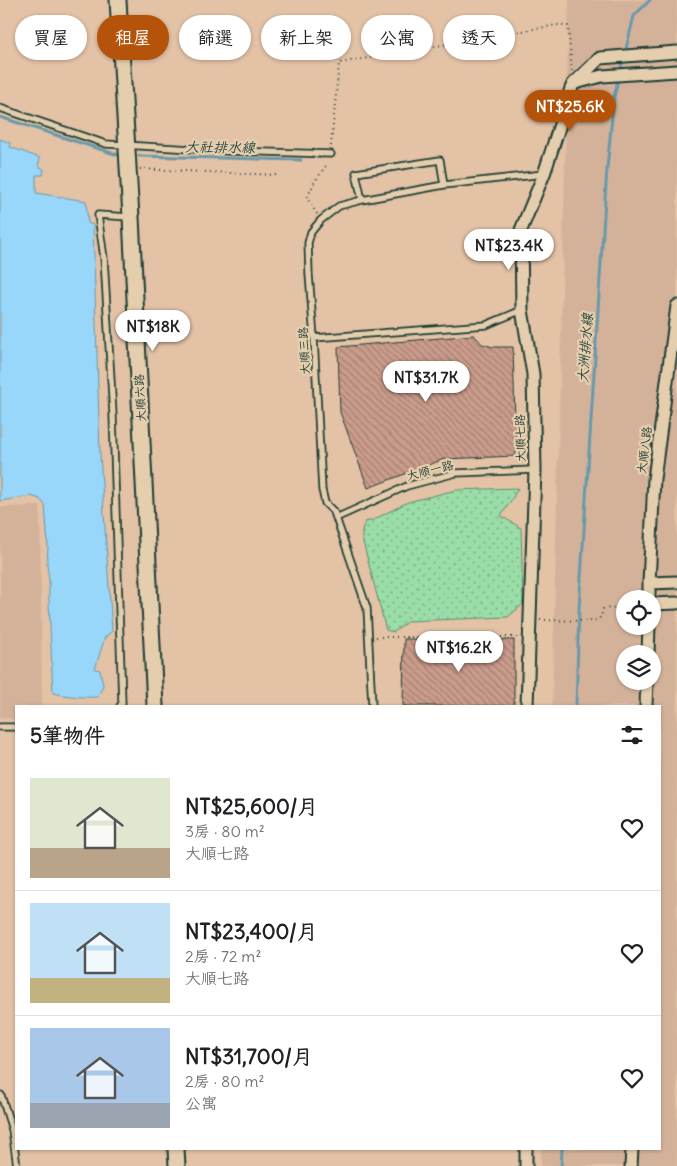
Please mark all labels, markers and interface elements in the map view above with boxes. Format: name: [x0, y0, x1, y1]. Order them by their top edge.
chip: 買屋: [15, 15, 87, 60]
chip: 租屋: [97, 15, 169, 60]
chip: 篩選: [179, 15, 251, 60]
chip: 新上架: [261, 15, 351, 60]
chip: 公寓: [361, 15, 433, 60]
chip: 透天: [443, 15, 515, 60]
pin: NT$25.6K: [518, 90, 622, 132]
text: NT$25.6K: [536, 96, 604, 116]
water label: 大社排水線: [185, 137, 256, 157]
pin: NT$23.4K: [457, 228, 561, 271]
text: NT$23.4K: [475, 235, 543, 255]
pin: NT$18K: [112, 310, 194, 352]
water label: 大洲排水線: [574, 311, 596, 384]
text: NT$18K: [126, 316, 180, 336]
street label: 大順三路: [295, 327, 313, 375]
pin: NT$31.7K: [374, 360, 478, 403]
text: NT$31.7K: [394, 367, 458, 387]
street label: 大順六路: [131, 374, 149, 422]
street label: 大順七路: [512, 414, 528, 462]
street label: 大順八路: [634, 425, 654, 475]
street label: 大順一路: [405, 457, 455, 483]
map controls: [616, 590, 661, 690]
button: locate: [616, 590, 661, 635]
pin: NT$16.2K: [407, 630, 511, 673]
text: NT$16.2K: [426, 637, 492, 657]
button: layers: [616, 645, 661, 690]
icon: filters: [618, 721, 646, 749]
text: 5筆物件: [30, 722, 105, 749]
text: NT$25,600/月: [185, 793, 318, 820]
icon: home: [70, 798, 130, 858]
icon: heart: [618, 814, 646, 842]
text: 3房 · 80 m²: [185, 821, 265, 841]
text: 大順七路: [185, 843, 249, 863]
text: NT$23,400/月: [185, 918, 318, 945]
icon: home: [70, 923, 130, 983]
icon: heart: [618, 939, 646, 967]
text: 2房 · 72 m²: [185, 946, 261, 966]
text: 大順七路: [185, 968, 249, 988]
text: NT$31,700/月: [185, 1043, 313, 1070]
icon: home: [70, 1048, 130, 1108]
icon: heart: [618, 1064, 646, 1092]
text: 2房 · 80 m²: [185, 1071, 265, 1091]
text: 公寓: [185, 1093, 217, 1113]

